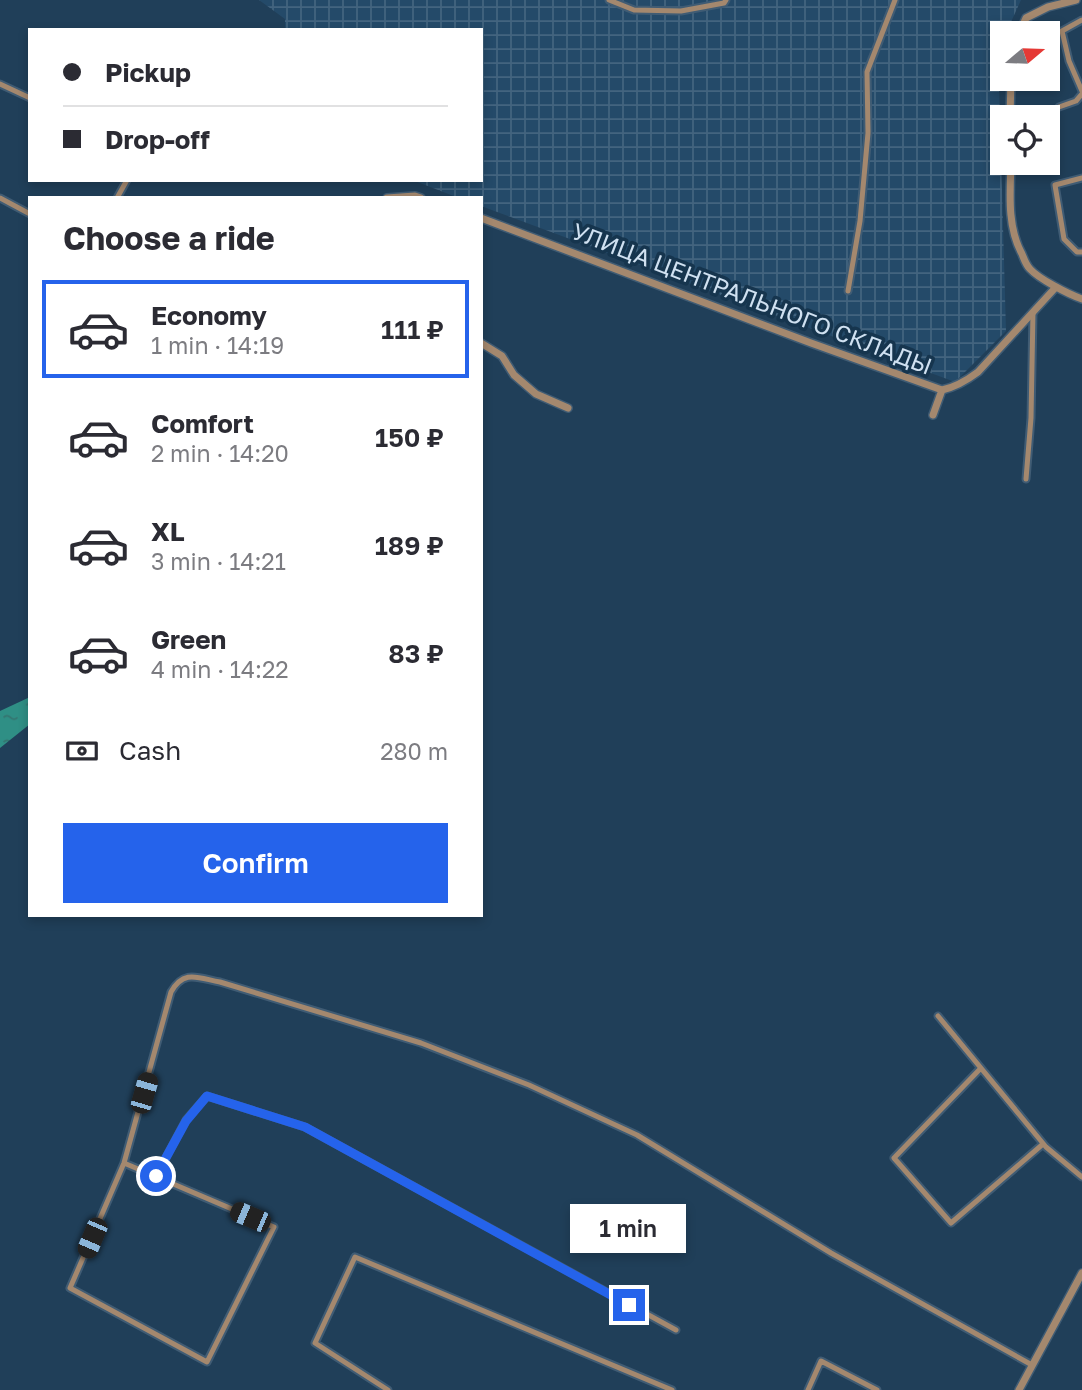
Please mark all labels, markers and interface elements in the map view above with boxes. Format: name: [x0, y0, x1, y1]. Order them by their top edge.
north arrow: [990, 21, 1060, 91]
map controls: [990, 21, 1060, 175]
text: Pickup: [105, 57, 191, 88]
button: locate: [990, 105, 1060, 175]
text: Drop-off: [105, 124, 210, 155]
street label: УЛИЦА ЦЕНТРАЛЬНОГО СКЛАДЫ: [569, 216, 936, 380]
text: Choose a ride: [63, 219, 275, 257]
icon: car: [67, 298, 130, 361]
text: Economy: [151, 300, 267, 331]
text: 111 ₽: [381, 314, 444, 345]
text: 1 min · 14:19: [151, 331, 284, 359]
icon: car: [67, 406, 130, 469]
text: Comfort: [151, 408, 254, 439]
text: 150 ₽: [375, 422, 444, 453]
text: 2 min · 14:20: [151, 439, 289, 467]
icon: car: [67, 514, 130, 577]
text: XL: [151, 516, 185, 547]
text: 189 ₽: [375, 530, 444, 561]
text: 3 min · 14:21: [151, 547, 286, 575]
icon: car: [67, 622, 130, 685]
text: Green: [151, 624, 226, 655]
text: 83 ₽: [388, 638, 444, 669]
text: 4 min · 14:22: [151, 655, 289, 683]
icon: cash: [63, 732, 101, 770]
text: Cash: [119, 735, 181, 766]
text: 280 m: [380, 737, 448, 765]
button: Confirm: [63, 823, 448, 903]
car: [129, 1070, 160, 1116]
route start: [140, 1160, 172, 1192]
car: [227, 1199, 274, 1235]
callout: 1 min: [571, 1204, 687, 1252]
text: 1 min: [599, 1214, 657, 1242]
car: [75, 1215, 110, 1261]
route end: [613, 1289, 645, 1321]

